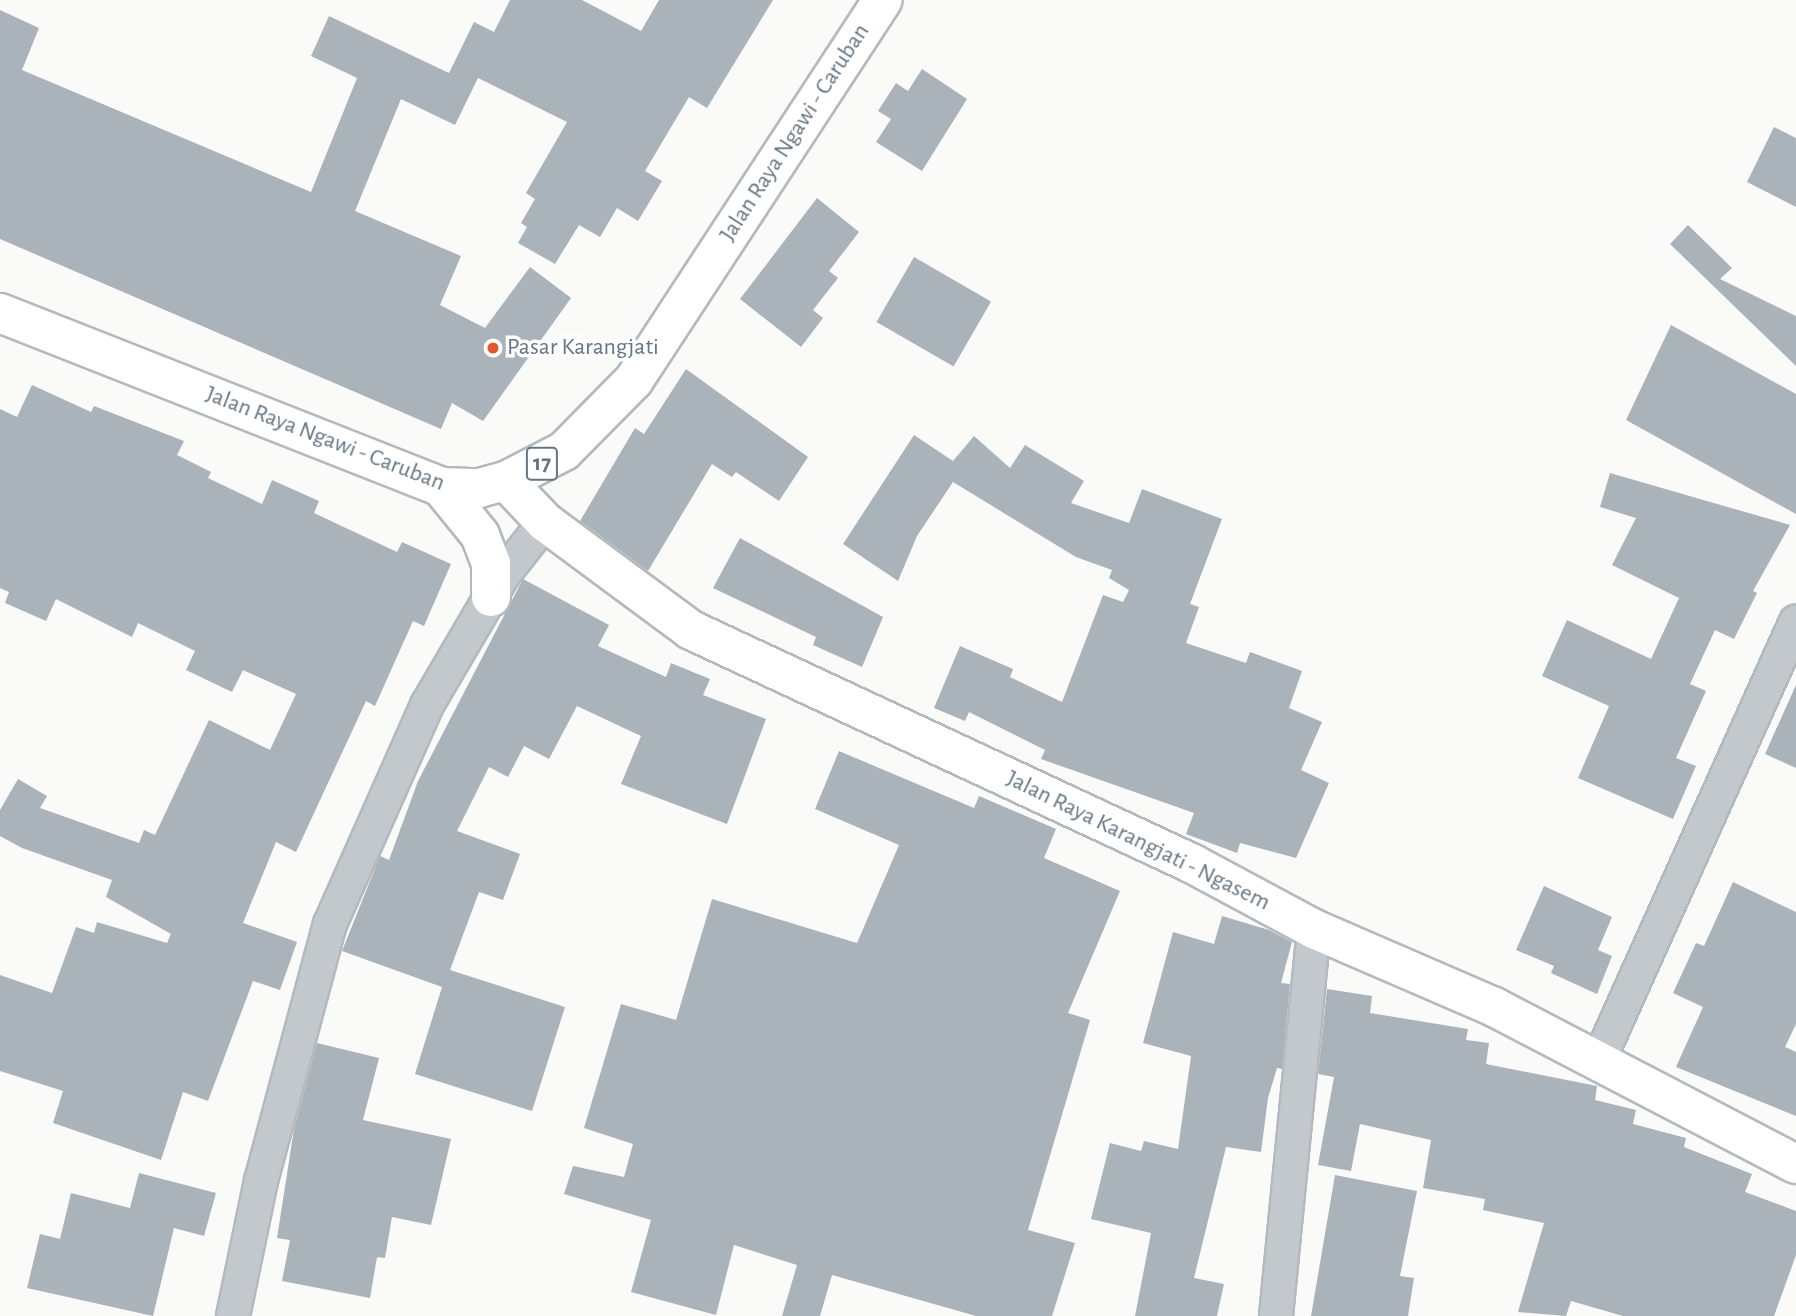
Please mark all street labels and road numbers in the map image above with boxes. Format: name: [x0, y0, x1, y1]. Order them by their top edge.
street label: Jalan Raya Ngawi - Caruban: [714, 19, 876, 247]
street label: Jalan Raya Ngawi - Caruban: [201, 380, 449, 498]
road number: 17: [524, 445, 560, 484]
street label: Jalan Raya Karangjati - Ngasem: [1001, 765, 1275, 917]

